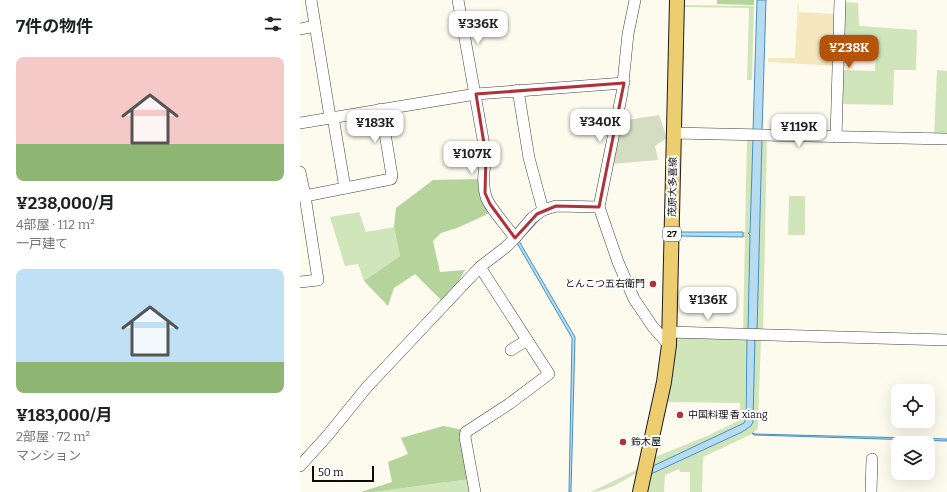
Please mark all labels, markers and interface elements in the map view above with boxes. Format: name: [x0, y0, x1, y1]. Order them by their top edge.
pin: ¥336K: [450, 11, 506, 45]
icon: filters: [262, 13, 284, 35]
text: 7件の物件: [16, 16, 93, 37]
text: ¥336K: [458, 16, 498, 31]
pin: ¥238K: [821, 35, 877, 69]
text: ¥238K: [829, 40, 869, 55]
icon: home: [114, 83, 186, 155]
pin: ¥340K: [572, 109, 628, 143]
pin: ¥183K: [347, 110, 403, 144]
text: ¥340K: [579, 114, 621, 129]
pin: ¥119K: [771, 114, 827, 148]
text: ¥183K: [356, 115, 394, 130]
text: ¥119K: [780, 119, 818, 134]
pin: ¥107K: [444, 141, 500, 175]
text: ¥107K: [452, 146, 492, 161]
street label: 茂原大多喜線: [666, 157, 680, 217]
text: ¥238,000/月: [16, 193, 115, 214]
text: 4部屋 · 112 m²: [16, 217, 95, 232]
road number: 27: [663, 227, 681, 241]
text: 一戸建て: [16, 236, 68, 251]
place label: とんこつ五右衛門: [565, 278, 645, 290]
marker: とんこつ五右衛門: [648, 279, 658, 289]
pin: ¥136K: [680, 287, 736, 321]
text: ¥136K: [688, 292, 728, 307]
icon: home: [114, 295, 186, 367]
map controls: [891, 384, 935, 480]
button: locate: [891, 384, 935, 428]
text: ¥183,000/月: [16, 405, 113, 426]
place label: 中国料理 香 xiang: [688, 409, 768, 421]
marker: 中国料理 香 xiang: [675, 410, 685, 420]
text: 2部屋 · 72 m²: [16, 429, 90, 444]
place label: 鈴木屋: [631, 436, 661, 448]
button: layers: [891, 436, 935, 480]
marker: 鈴木屋: [618, 437, 628, 447]
text: マンション: [16, 448, 81, 463]
scale bar: [312, 464, 374, 483]
text: 50 m: [318, 466, 344, 479]

